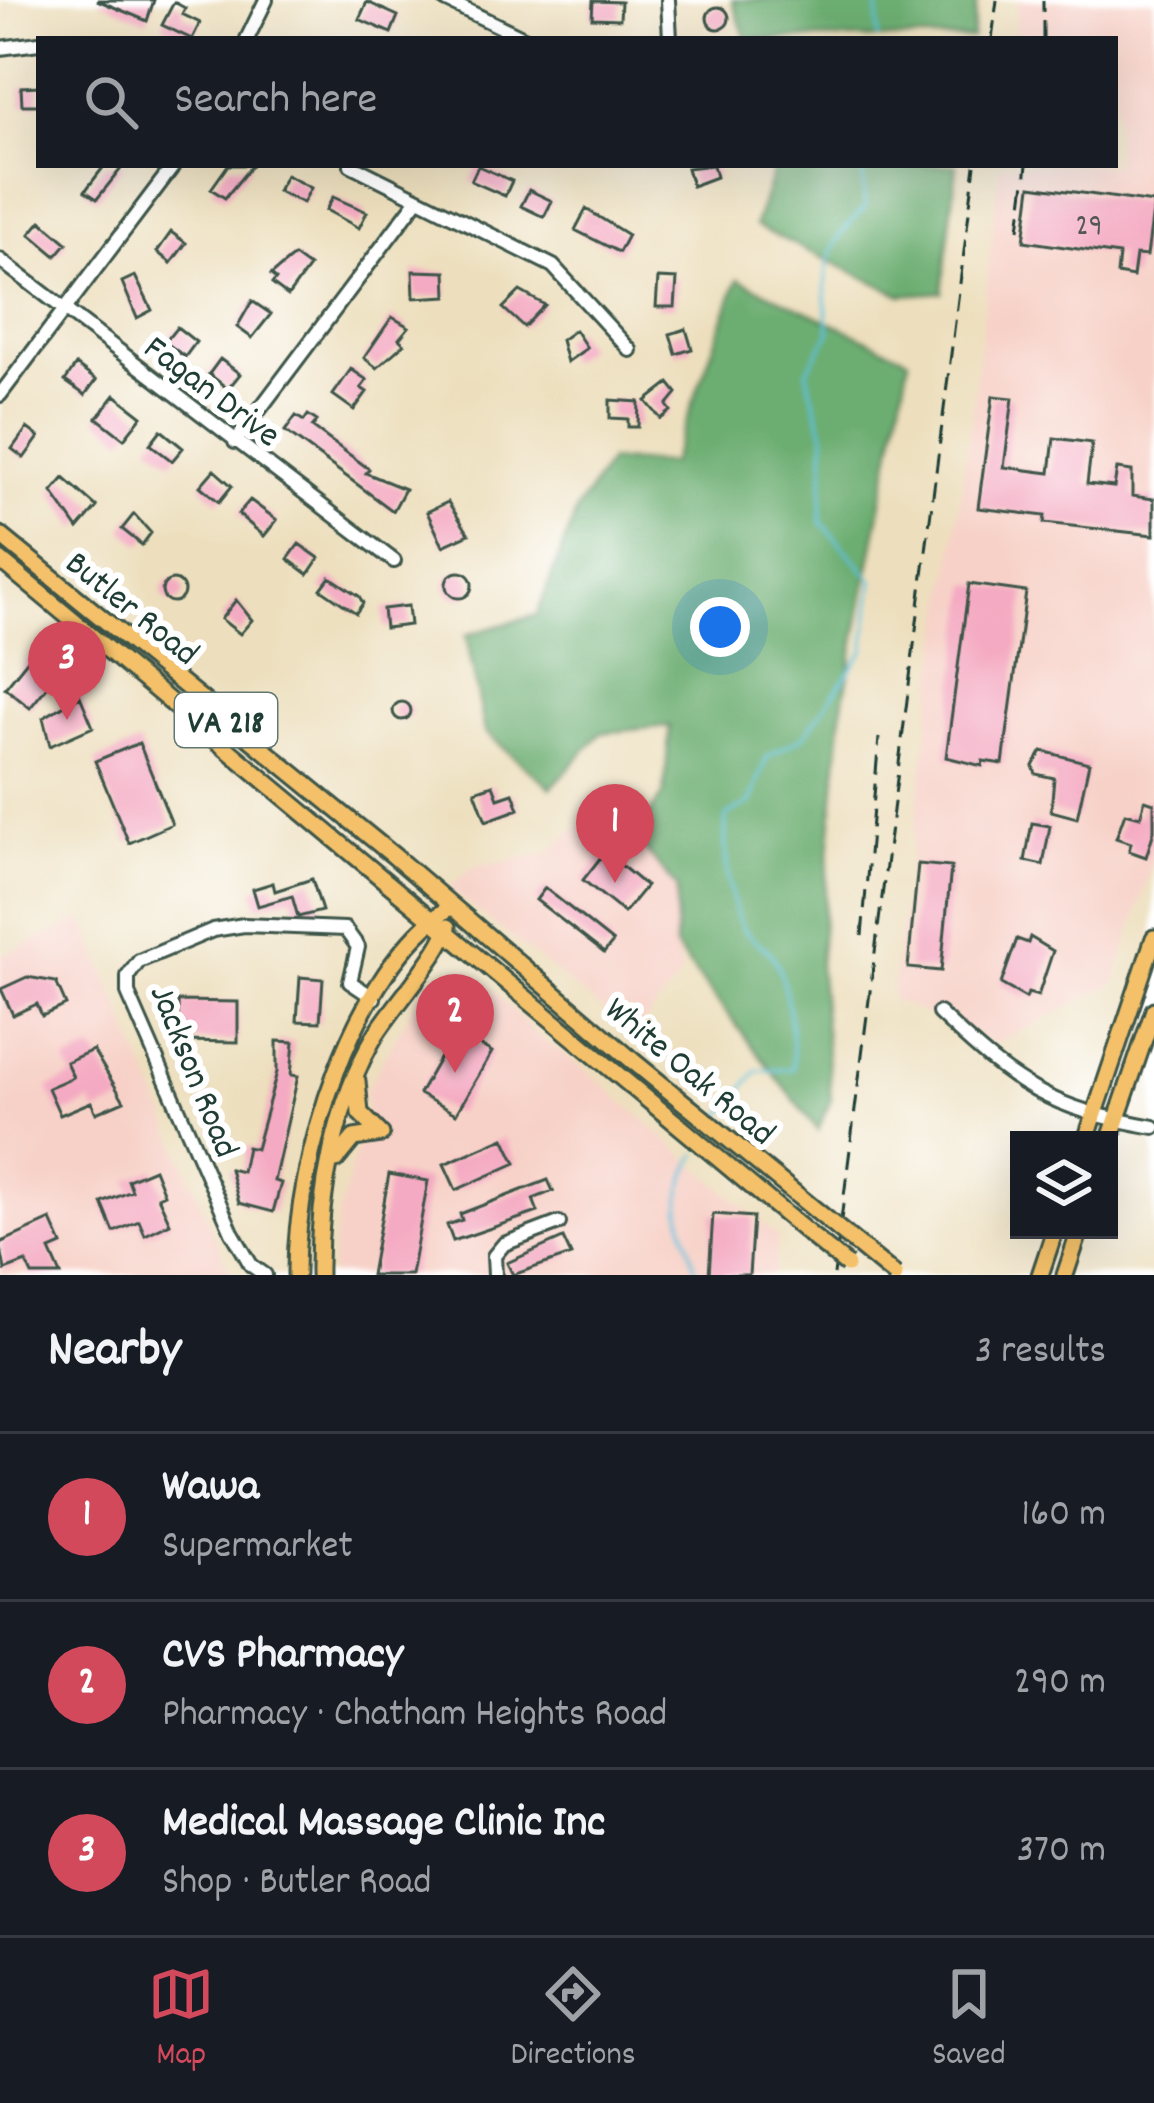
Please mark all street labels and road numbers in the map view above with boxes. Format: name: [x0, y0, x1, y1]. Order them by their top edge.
street label: Fagan Drive: [131, 325, 290, 463]
street label: Butler Road: [52, 540, 208, 681]
road number: VA 218: [175, 693, 277, 747]
street label: Jackson Road: [133, 978, 250, 1167]
street label: White Oak Road: [591, 987, 785, 1161]

